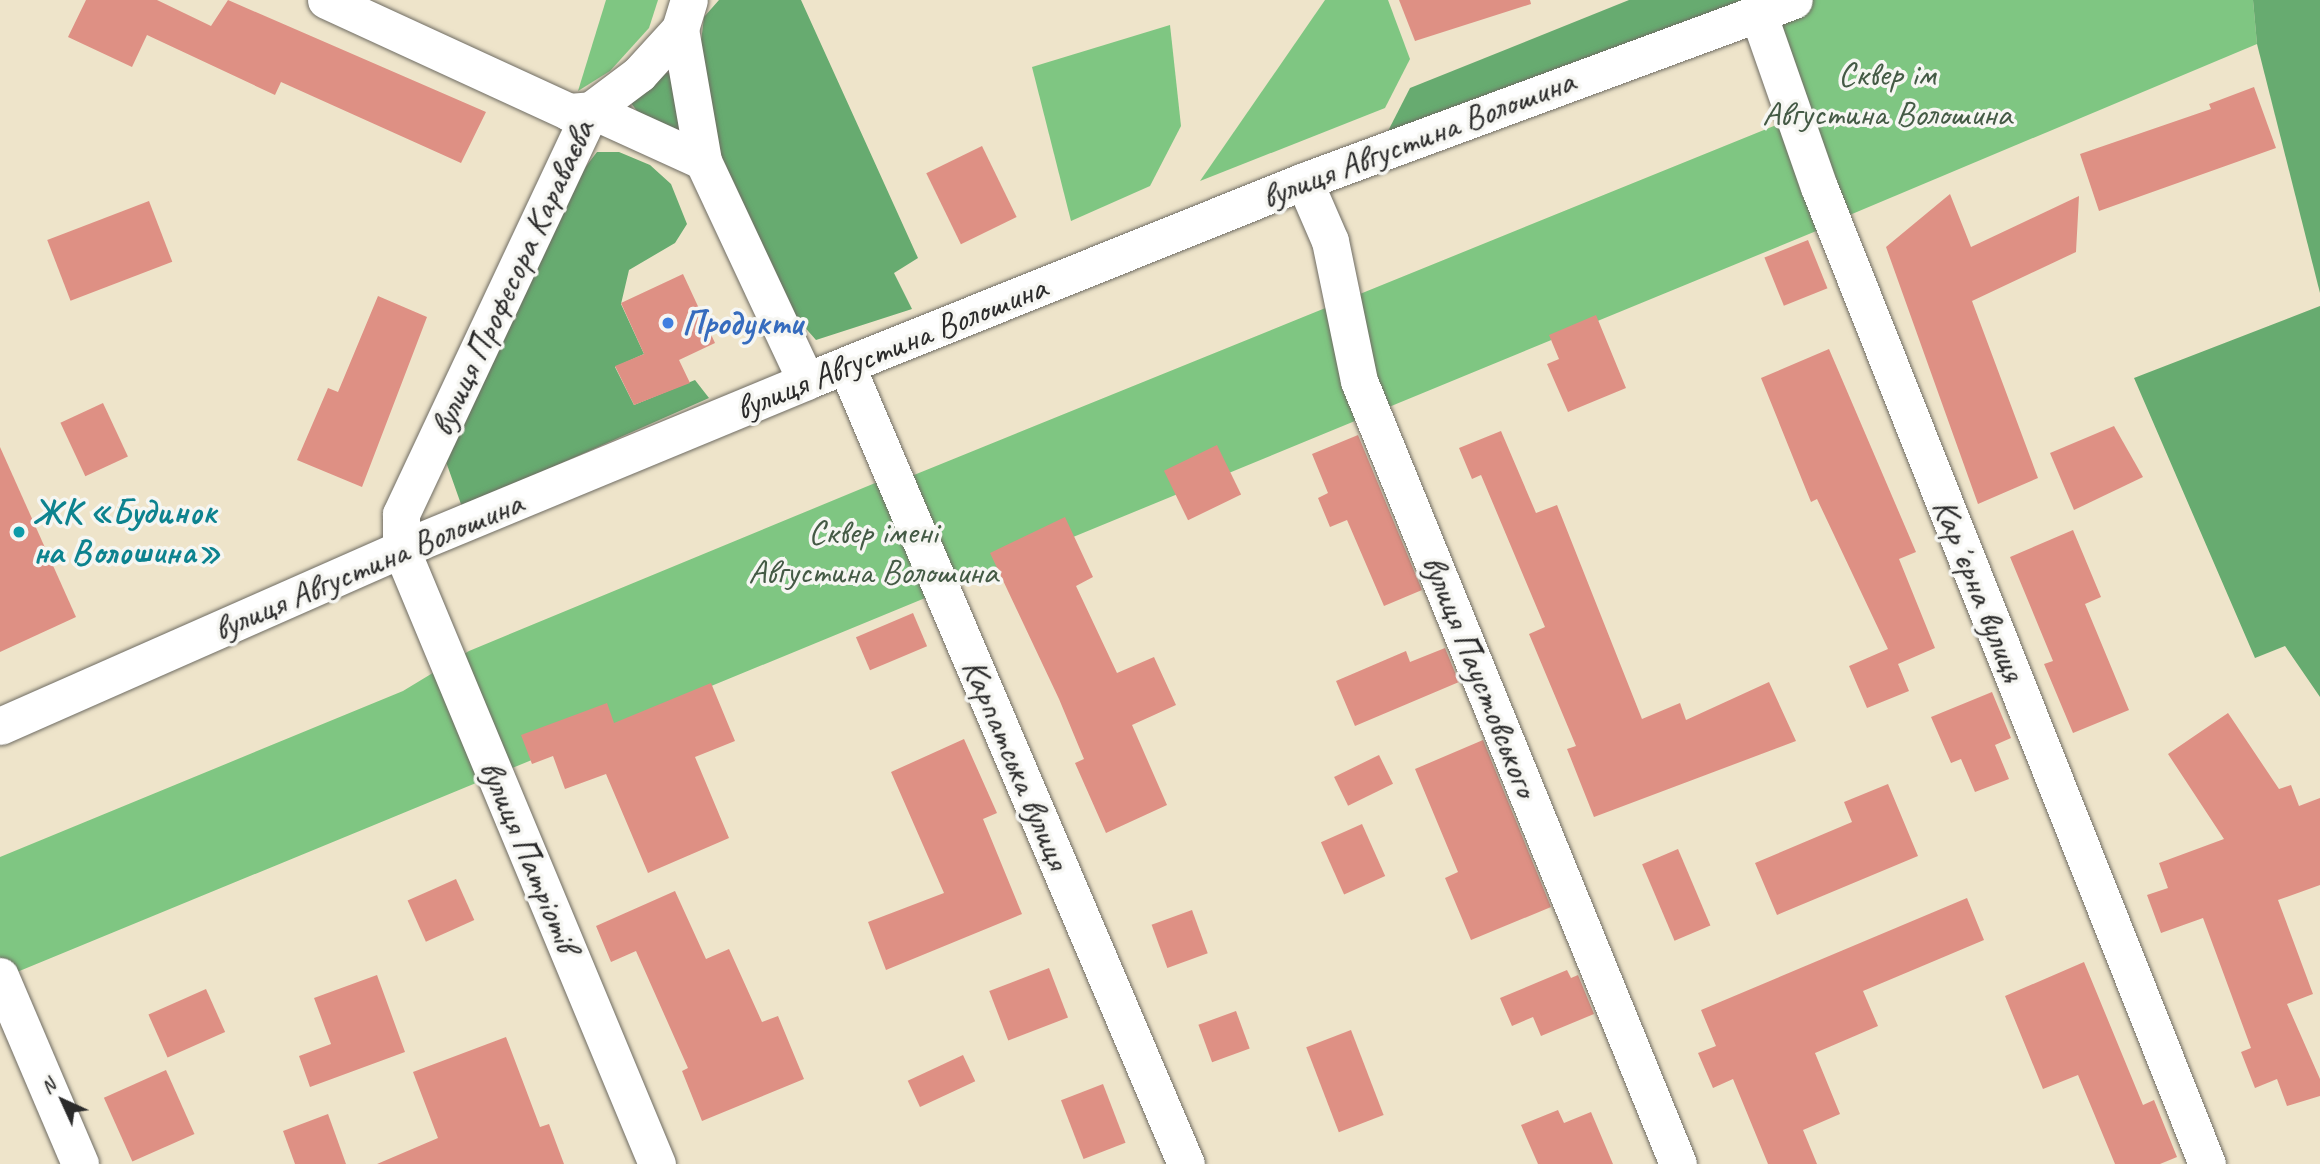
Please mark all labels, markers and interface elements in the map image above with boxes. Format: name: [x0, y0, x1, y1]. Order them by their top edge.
park label: Сквер ім Августина Волошина: [1763, 53, 2011, 135]
street label: вулиця Августина Волошина: [1256, 60, 1580, 218]
street label: вулиця Професора Караваєва: [421, 114, 603, 442]
street label: вулиця Августина Волошина: [729, 266, 1053, 430]
place label: Продукти: [682, 302, 803, 344]
marker: Продукти: [660, 315, 676, 331]
street label: вулиця Августина Волошина: [207, 482, 529, 650]
place label: ЖК «Будинок на Волошина»: [33, 491, 220, 573]
street label: Карʼєрна вулиця: [1923, 492, 2035, 688]
park label: Сквер імені Августина Волошина: [749, 511, 997, 593]
marker: ЖК «Будинок на Волошина»: [11, 524, 27, 540]
street label: вулиця Паустовського: [1412, 549, 1548, 803]
street label: Карпатська вулиця: [953, 653, 1079, 875]
street label: вулиця Патріотів: [470, 754, 588, 958]
north arrow: [28, 1066, 98, 1136]
text: N: [36, 1074, 61, 1099]

